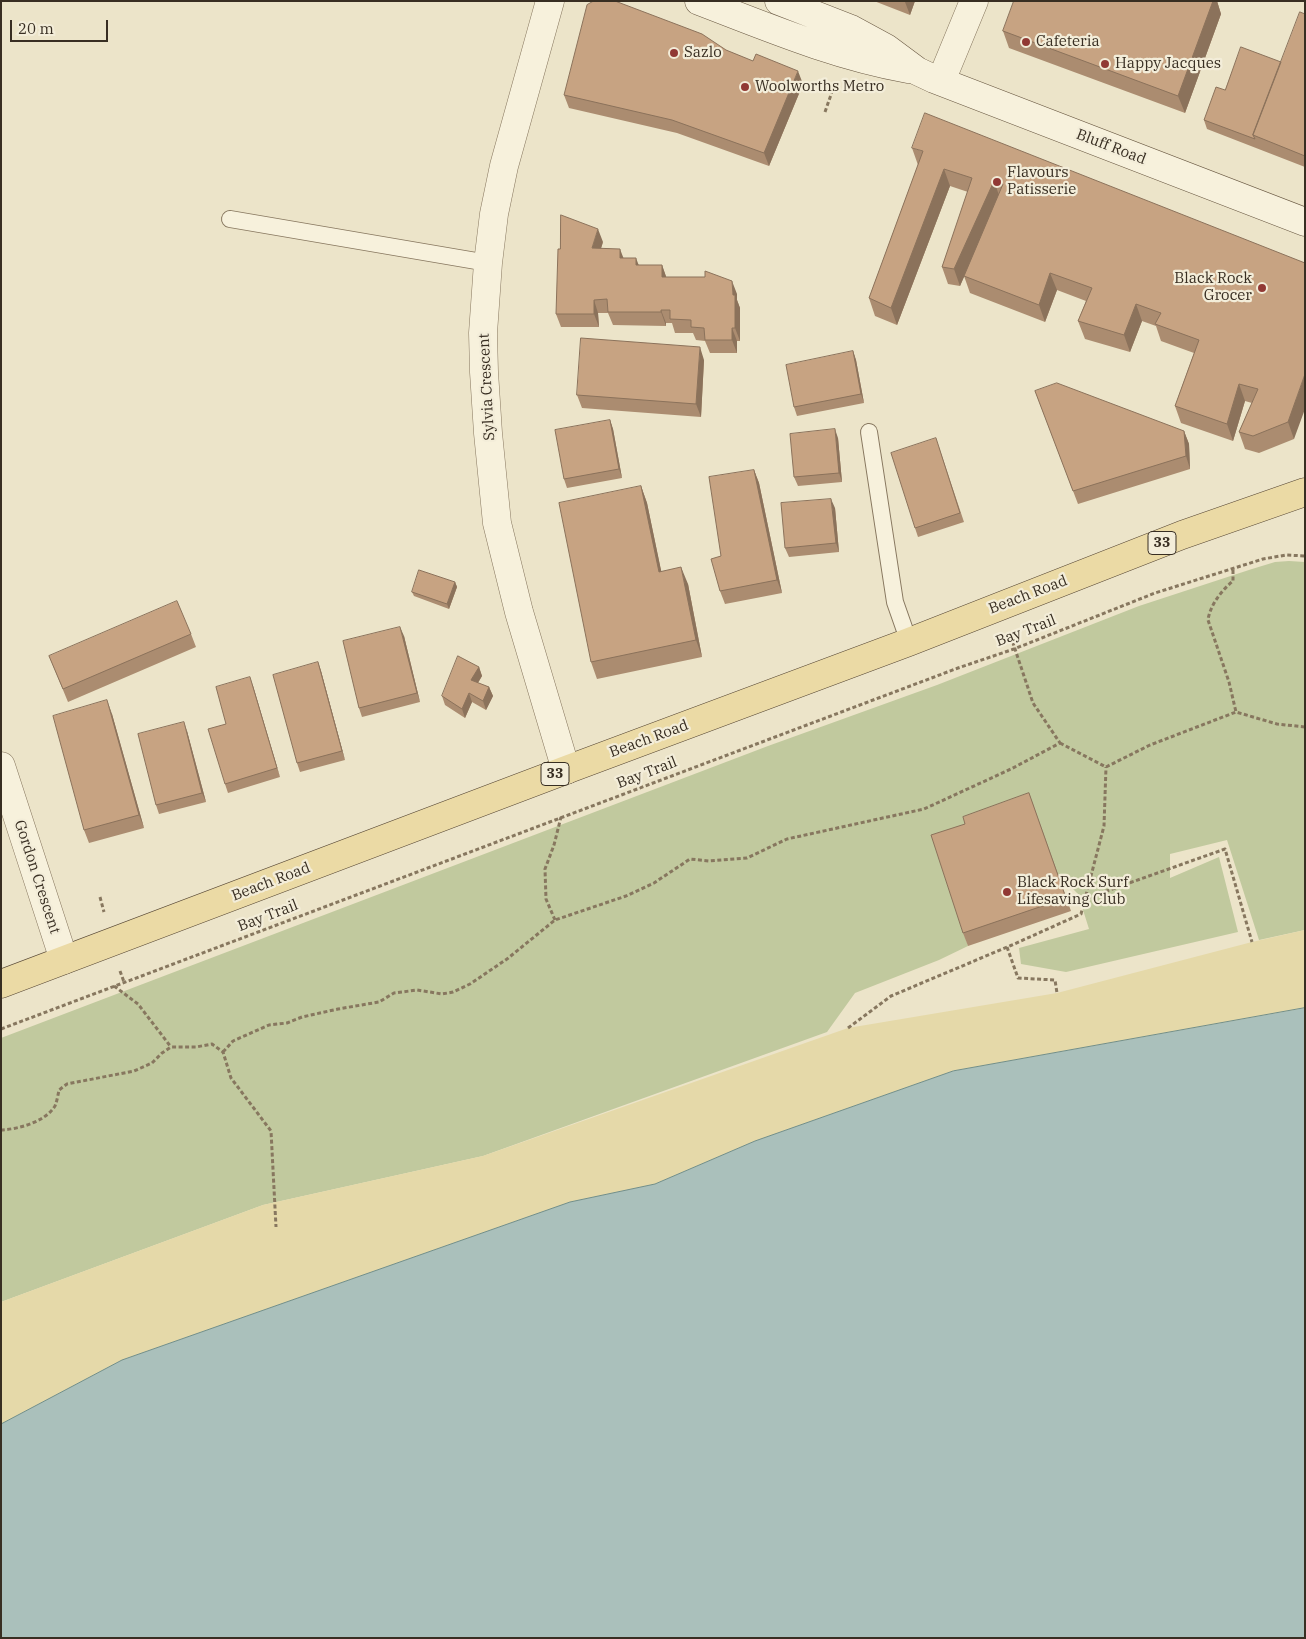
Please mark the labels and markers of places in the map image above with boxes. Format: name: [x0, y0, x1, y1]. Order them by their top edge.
place label: Cafeteria: [1036, 33, 1100, 51]
marker: Cafeteria: [1020, 36, 1032, 48]
place label: Sazlo: [684, 44, 722, 62]
marker: Sazlo: [668, 47, 680, 59]
place label: Happy Jacques: [1115, 55, 1221, 73]
marker: Happy Jacques: [1099, 58, 1111, 70]
place label: Woolworths Metro: [755, 78, 884, 96]
marker: Woolworths Metro: [739, 81, 751, 93]
place label: Flavours Patisserie: [1007, 164, 1076, 199]
marker: Flavours Patisserie: [991, 176, 1003, 188]
place label: Black Rock Grocer: [1174, 270, 1252, 305]
marker: Black Rock Grocer: [1256, 282, 1268, 294]
place label: Black Rock Surf Lifesaving Club: [1017, 874, 1128, 909]
marker: Black Rock Surf Lifesaving Club: [1001, 886, 1013, 898]

